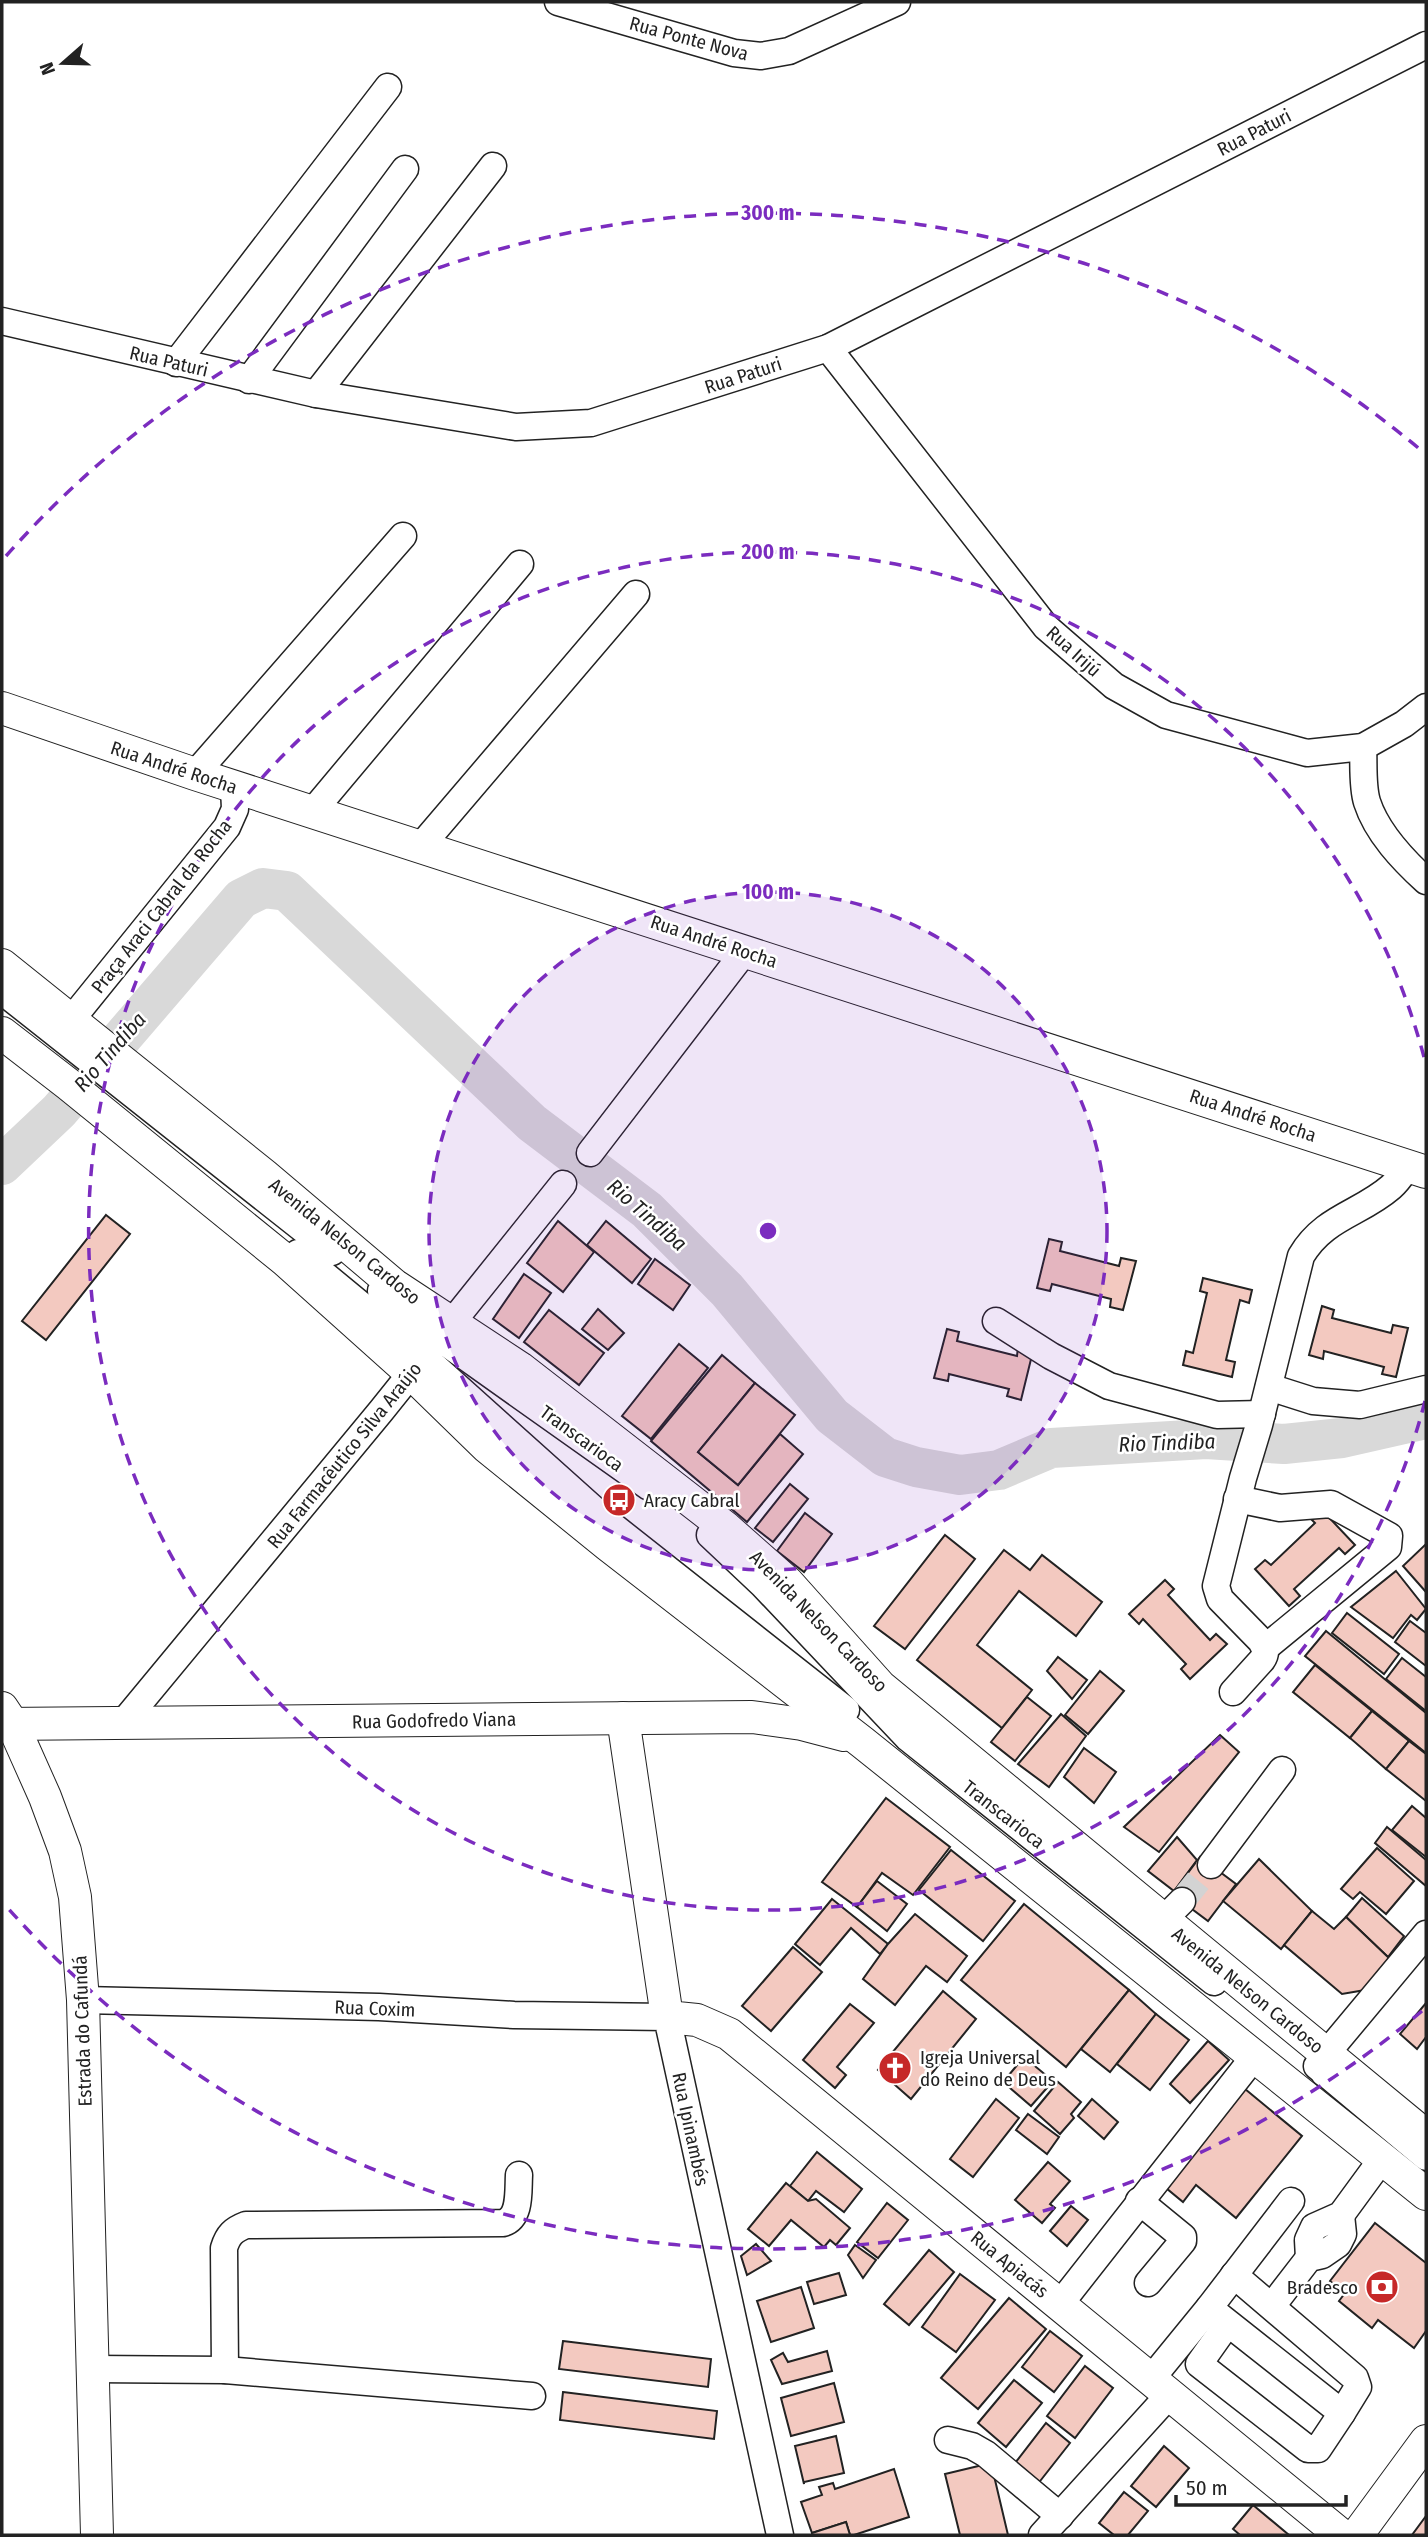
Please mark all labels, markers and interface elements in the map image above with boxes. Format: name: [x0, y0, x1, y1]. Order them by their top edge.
street label: Rua Ponte Nova: [627, 12, 751, 65]
north arrow: [28, 28, 98, 98]
text: N: [35, 59, 60, 78]
street label: Rua Paturi: [1213, 104, 1295, 161]
text: 300 m: [740, 200, 795, 226]
street label: Rua Paturi: [127, 341, 210, 382]
street label: Rua Paturi: [702, 352, 785, 399]
text: 200 m: [740, 539, 795, 565]
street label: Rua Irijú: [1042, 621, 1106, 682]
street label: Rua André Rocha: [108, 736, 240, 799]
street label: Praça Araci Cabral da Rocha: [86, 815, 236, 998]
text: 100 m: [742, 879, 794, 905]
street label: Rua André Rocha: [648, 910, 780, 973]
water label: Rio Tindiba: [68, 1007, 152, 1097]
street label: Rua André Rocha: [1187, 1084, 1319, 1147]
street label: Avenida Nelson Cardoso: [264, 1173, 425, 1310]
water label: Rio Tindiba: [602, 1173, 692, 1257]
centre of rings: [756, 1219, 780, 1243]
street label: Rua Farmacêutico Silva Araújo: [262, 1358, 426, 1553]
street label: Transcarioca: [535, 1400, 628, 1476]
water label: Rio Tindiba: [1118, 1428, 1216, 1458]
bus stop icon: Aracy Cabral: [600, 1481, 638, 1519]
place label: Aracy Cabral: [644, 1489, 739, 1512]
street label: Avenida Nelson Cardoso: [745, 1546, 892, 1697]
street label: Rua Godofredo Viana: [352, 1708, 516, 1733]
street label: Transcarioca: [958, 1775, 1049, 1854]
street label: Avenida Nelson Cardoso: [1167, 1922, 1328, 2059]
street label: Estrada do Cafundá: [68, 1955, 97, 2107]
street label: Rua Coxim: [334, 1996, 416, 2021]
place label: Igreja Universal do Reino de Deus: [920, 2046, 1056, 2091]
church icon: Igreja Universal do Reino de Deus: [876, 2049, 914, 2087]
street label: Rua Ipinambés: [667, 2070, 714, 2188]
street label: Rua Apiacás: [966, 2226, 1053, 2303]
bank icon: Bradesco: [1363, 2268, 1401, 2306]
place label: Bradesco: [1287, 2276, 1358, 2299]
scale bar: [1176, 2464, 1346, 2508]
text: 50 m: [1186, 2475, 1228, 2501]

